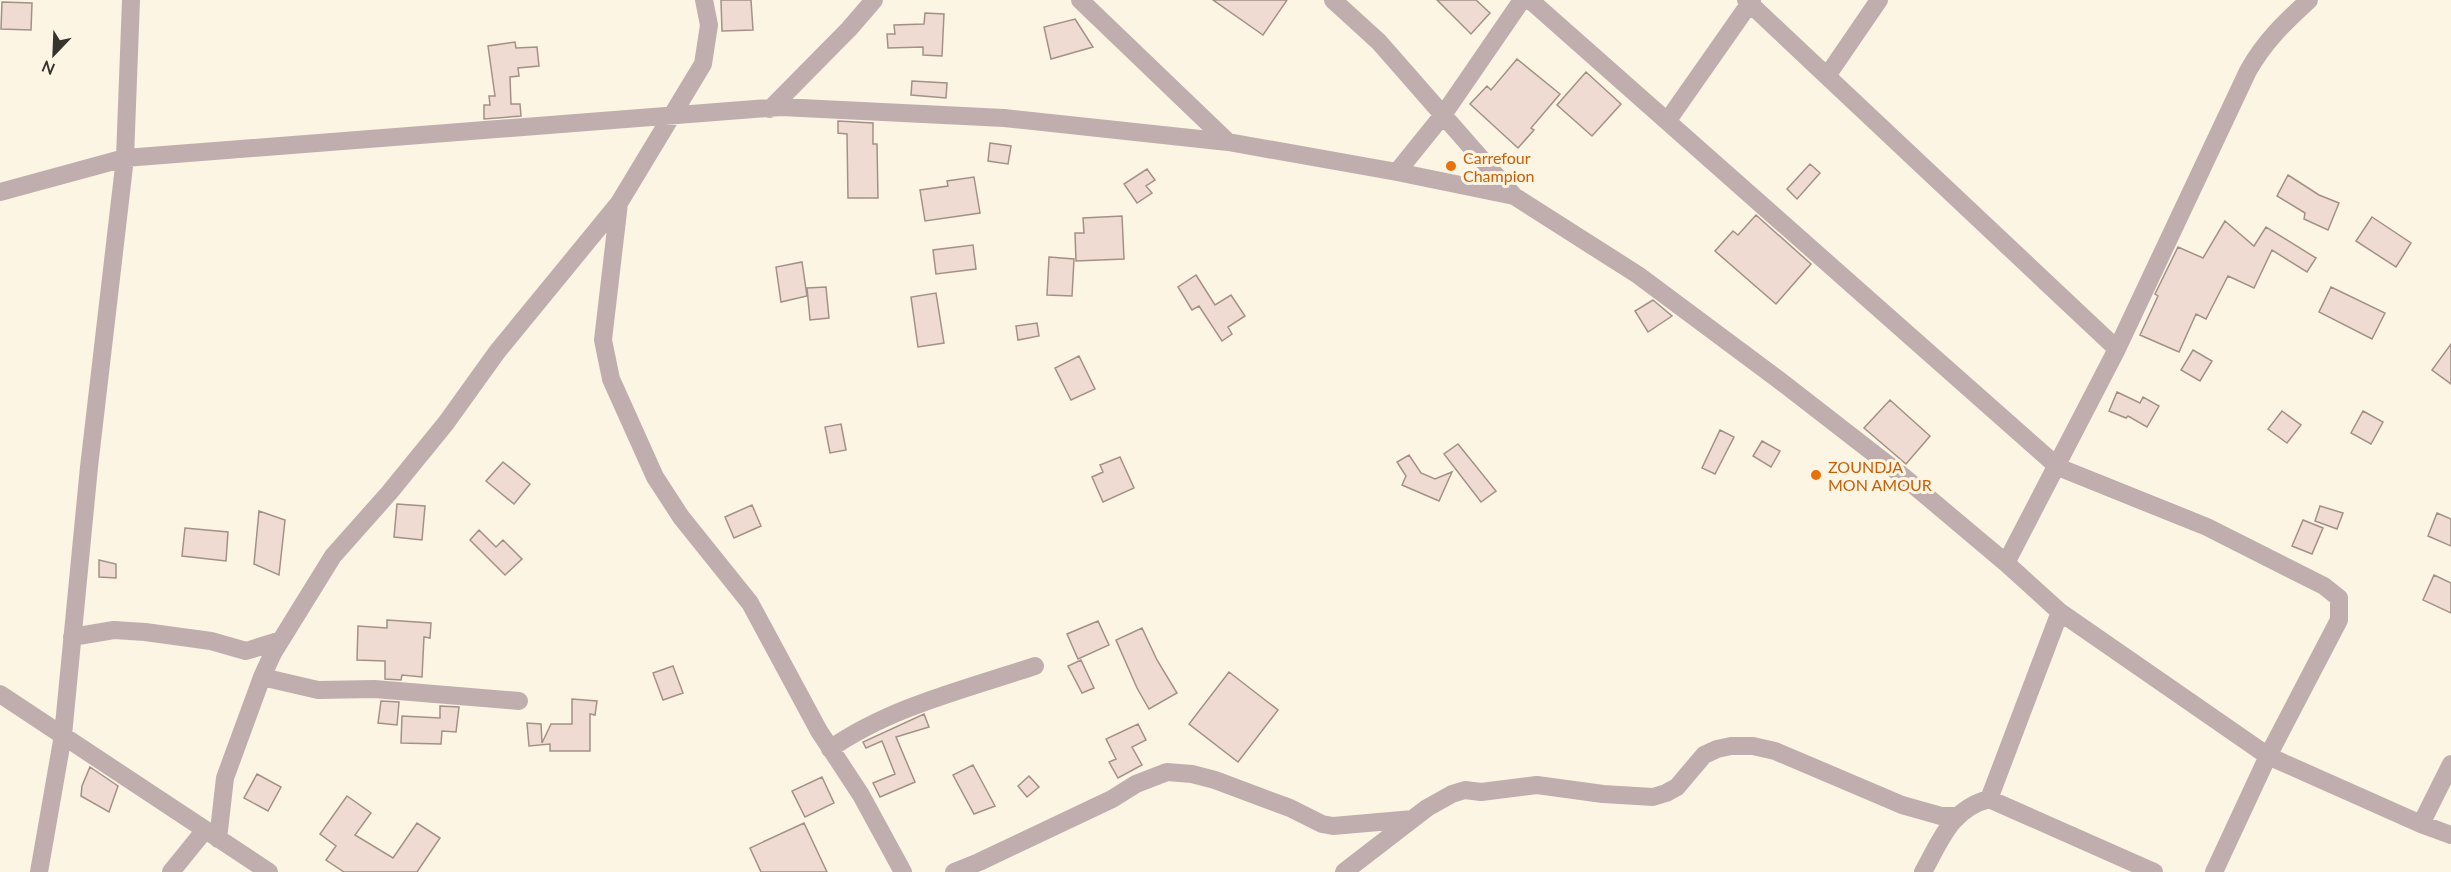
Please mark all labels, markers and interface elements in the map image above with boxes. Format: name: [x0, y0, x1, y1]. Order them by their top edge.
north arrow: [24, 24, 84, 84]
text: N: [39, 57, 57, 79]
place label: Carrefour Champion: [1463, 148, 1535, 185]
marker: Carrefour Champion: [1444, 159, 1458, 173]
place label: ZOUNDJA MON AMOUR: [1828, 457, 1932, 494]
marker: ZOUNDJA MON AMOUR: [1809, 468, 1823, 482]

